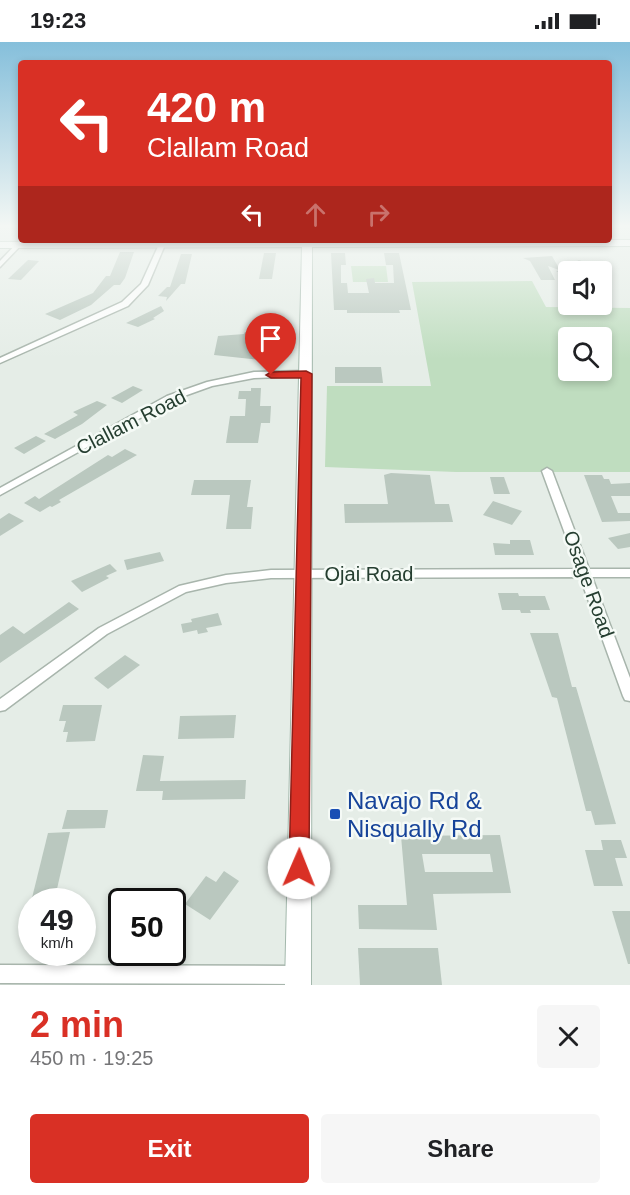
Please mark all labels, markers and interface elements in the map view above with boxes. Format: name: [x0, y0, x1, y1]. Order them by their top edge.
text: 19:23: [30, 8, 86, 33]
icon: left: [48, 84, 126, 162]
text: 420 m: [147, 84, 266, 131]
text: Clallam Road: [147, 133, 309, 163]
icon: left: [236, 198, 269, 231]
icon: ahead: [299, 198, 332, 231]
icon: right: [362, 198, 395, 231]
map controls: [558, 261, 612, 381]
button: sound: [558, 261, 612, 315]
pin: [245, 313, 296, 375]
icon: arrive: [254, 322, 287, 355]
button: search: [558, 327, 612, 381]
street label: Clallam Road: [73, 385, 189, 459]
street label: Osage Road: [559, 527, 619, 641]
street label: Ojai Road: [325, 563, 413, 585]
place label: Navajo Rd & Nisqually Rd: [347, 787, 482, 842]
marker: Navajo Rd & Nisqually Rd: [328, 807, 342, 821]
position arrow: [267, 836, 331, 900]
speed limit sign: 50: [108, 888, 186, 966]
text: 49: [40, 903, 74, 936]
text: km/h: [41, 934, 73, 951]
text: 2 min: [30, 1004, 124, 1045]
button: close: [537, 1005, 600, 1068]
text: 450 m · 19:25: [30, 1047, 153, 1069]
button: Exit: [30, 1114, 309, 1183]
button: Share: [321, 1114, 600, 1183]

